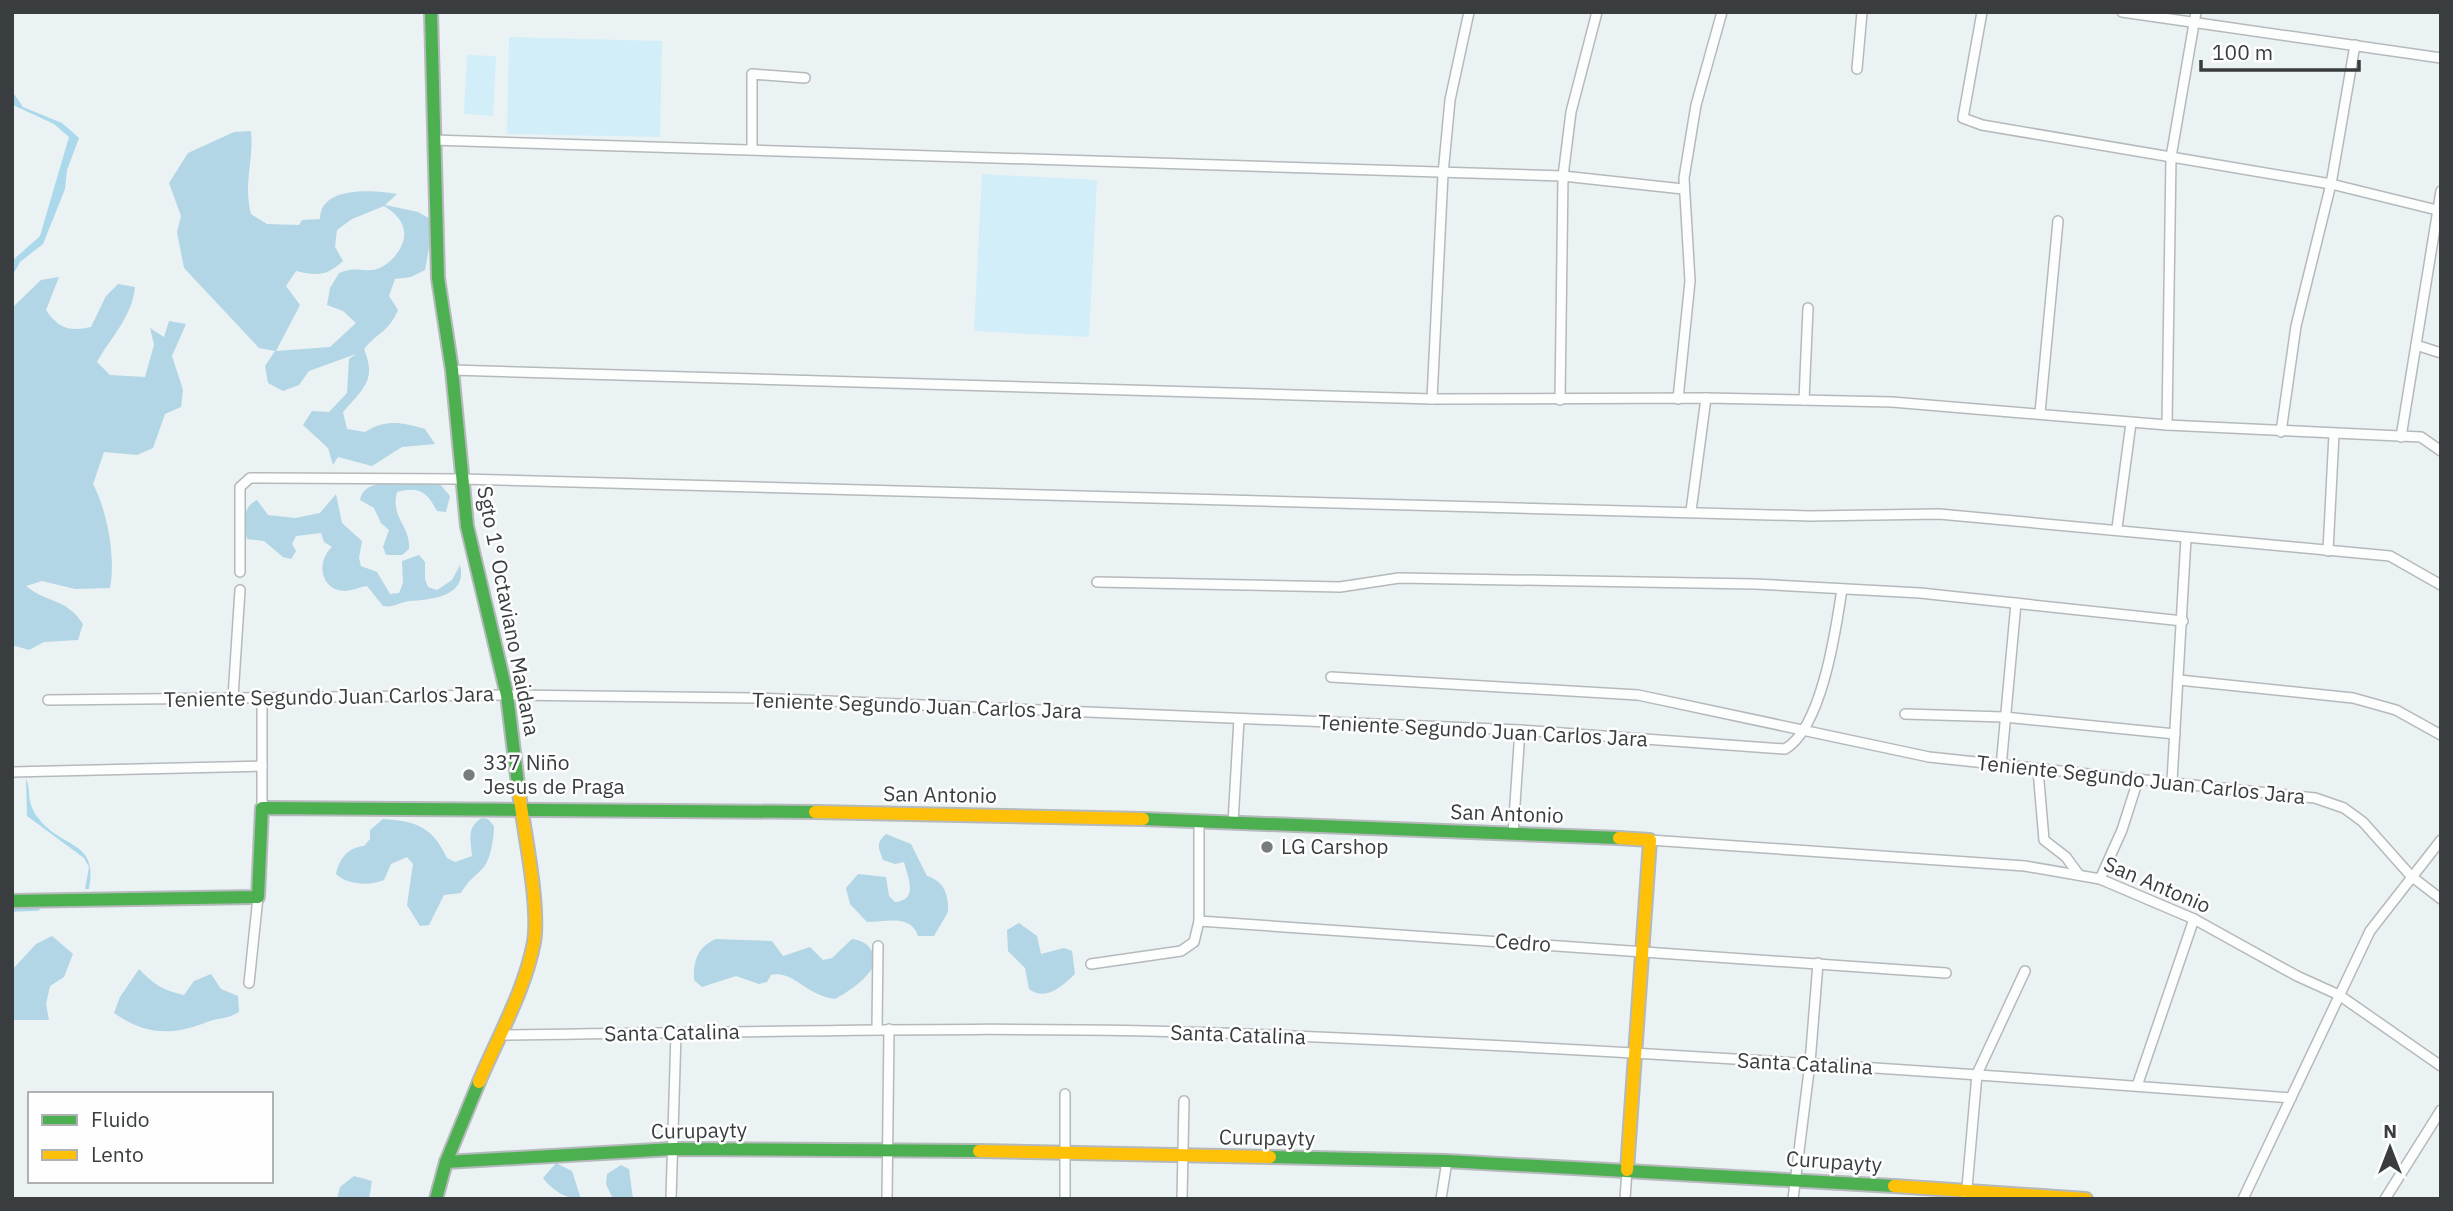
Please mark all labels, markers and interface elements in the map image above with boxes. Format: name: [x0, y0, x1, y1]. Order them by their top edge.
scale bar: [2201, 28, 2358, 72]
text: 100 m: [2212, 38, 2273, 66]
street label: Sgto 1° Octaviano Maidana: [471, 483, 547, 738]
street label: Teniente Segundo Juan Carlos Jara: [164, 679, 494, 713]
street label: Teniente Segundo Juan Carlos Jara: [752, 685, 1083, 725]
street label: Teniente Segundo Juan Carlos Jara: [1317, 707, 1649, 753]
place label: 337 Niño Jesus de Praga: [483, 748, 625, 800]
street label: Teniente Segundo Juan Carlos Jara: [1975, 748, 2307, 810]
marker: 337 Niño Jesus de Praga: [461, 767, 477, 783]
street label: San Antonio: [883, 779, 997, 809]
street label: San Antonio: [1450, 797, 1564, 829]
place label: LG Carshop: [1281, 832, 1389, 860]
marker: LG Carshop: [1259, 839, 1275, 855]
street label: San Antonio: [2100, 849, 2215, 919]
street label: Cedro: [1494, 926, 1552, 958]
street label: Santa Catalina: [604, 1017, 740, 1047]
street label: Santa Catalina: [1170, 1018, 1306, 1050]
street label: Santa Catalina: [1736, 1045, 1874, 1081]
legend: [28, 1092, 273, 1183]
text: Fluido: [91, 1105, 150, 1133]
north arrow: [2355, 1113, 2425, 1183]
street label: Curupayty: [651, 1115, 748, 1145]
text: N: [2383, 1119, 2397, 1143]
street label: Curupayty: [1219, 1122, 1316, 1152]
text: Lento: [91, 1140, 144, 1168]
street label: Curupayty: [1785, 1144, 1884, 1178]

